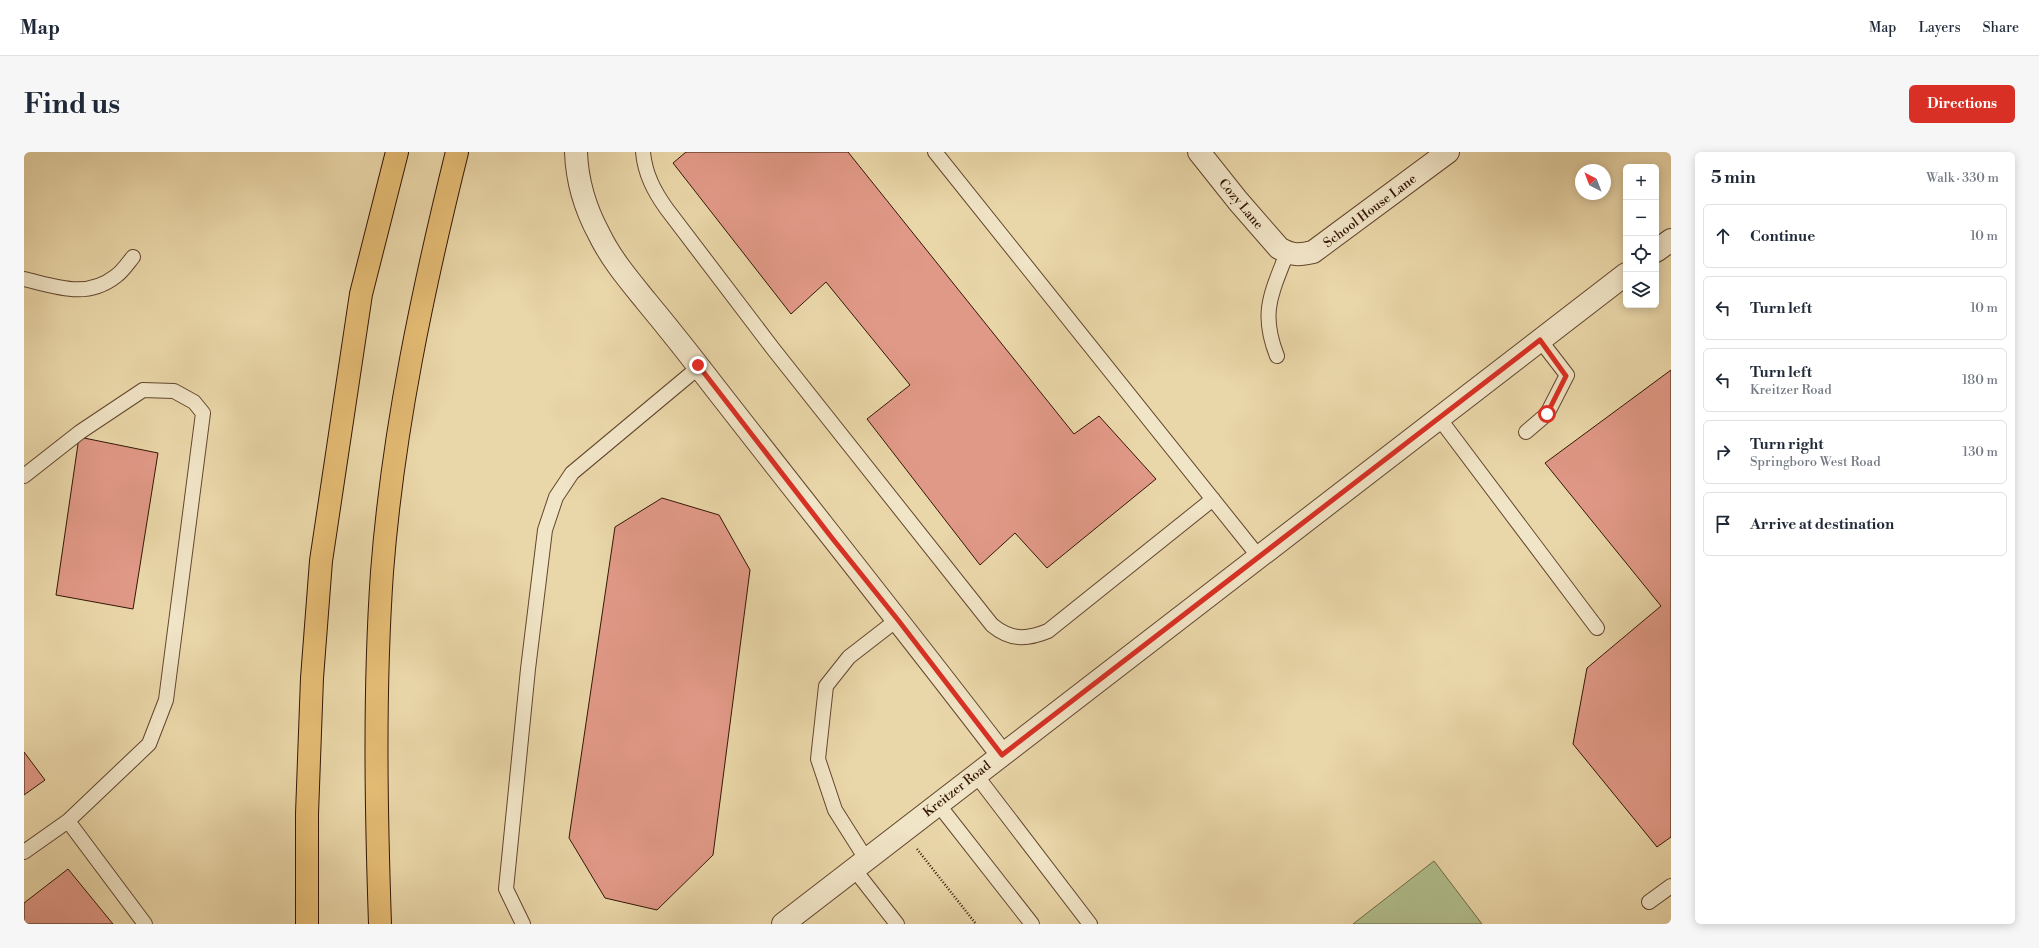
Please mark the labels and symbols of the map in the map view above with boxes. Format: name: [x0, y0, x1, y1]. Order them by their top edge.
north arrow: [1575, 164, 1611, 200]
street label: School House Lane: [1320, 171, 1420, 251]
street label: Cozy Lane: [1215, 175, 1267, 233]
route end: [689, 356, 707, 374]
route start: [1538, 405, 1556, 423]
street label: Kreitzer Road: [920, 757, 995, 820]

